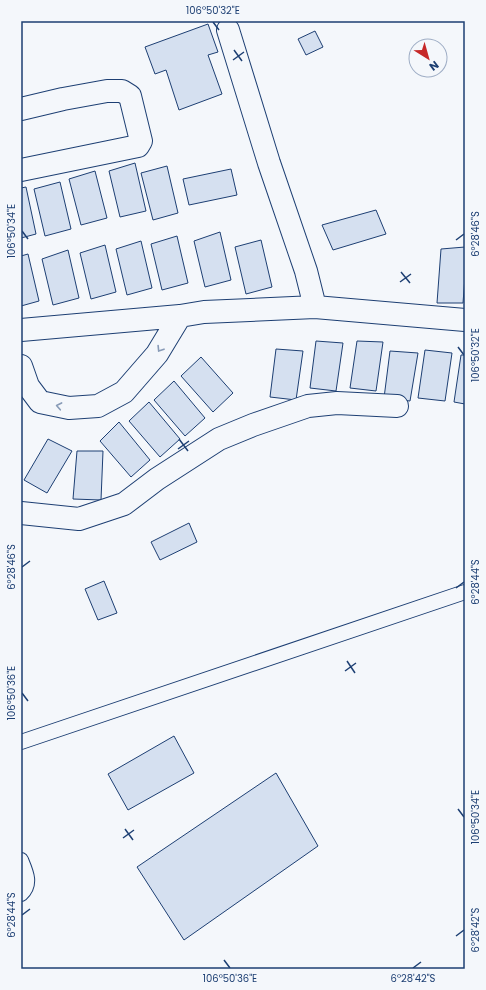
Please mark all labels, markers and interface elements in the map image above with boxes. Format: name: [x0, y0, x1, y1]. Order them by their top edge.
text: 106°50'32"E: [186, 3, 240, 18]
north arrow: [408, 38, 448, 78]
text: N: [426, 57, 442, 75]
text: 106°50'34"E: [4, 204, 19, 258]
text: 6°28'46"S: [468, 211, 483, 257]
text: 106°50'32"E: [468, 328, 483, 382]
one-way arrow: [158, 345, 165, 352]
one-way arrow: [56, 402, 62, 411]
text: 6°28'46"S: [4, 544, 19, 590]
text: 6°28'44"S: [468, 559, 483, 605]
text: 106°50'36"E: [4, 666, 19, 720]
text: 106°50'34"E: [468, 790, 483, 844]
text: 6°28'44"S: [4, 892, 19, 938]
text: 6°28'42"S: [468, 907, 483, 952]
text: 106°50'36"E: [203, 971, 257, 986]
text: 6°28'42"S: [391, 971, 436, 986]

